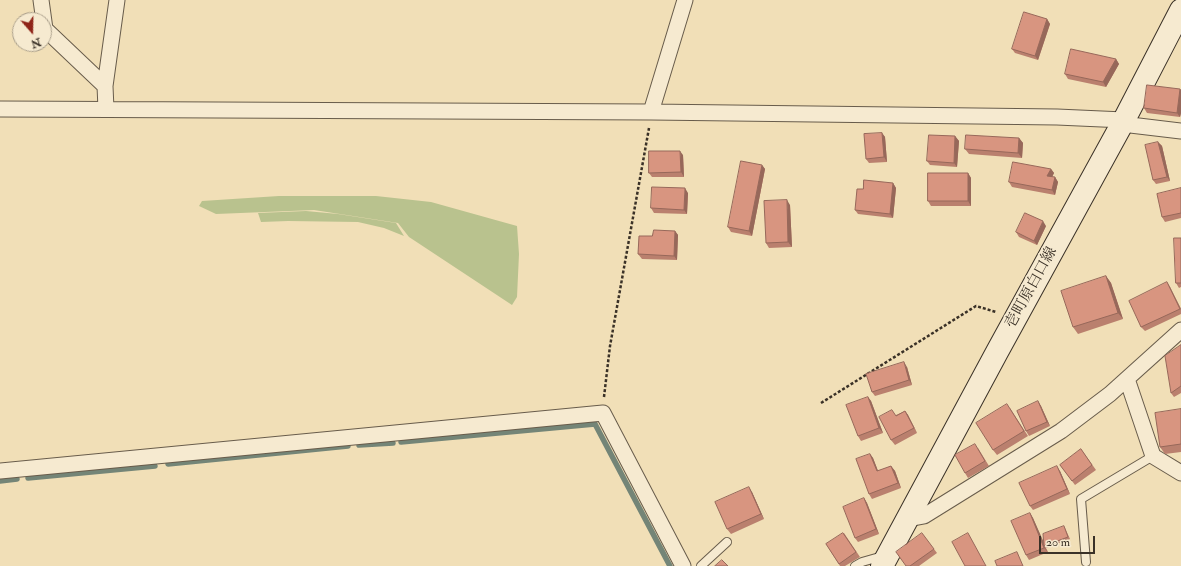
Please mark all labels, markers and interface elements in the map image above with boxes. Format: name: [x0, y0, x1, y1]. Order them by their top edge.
north arrow: [12, 12, 52, 52]
text: N: [29, 35, 43, 51]
street label: 壱町原白口線: [1002, 244, 1062, 332]
scale bar: [1041, 528, 1097, 554]
text: 20 m: [1046, 535, 1070, 550]

